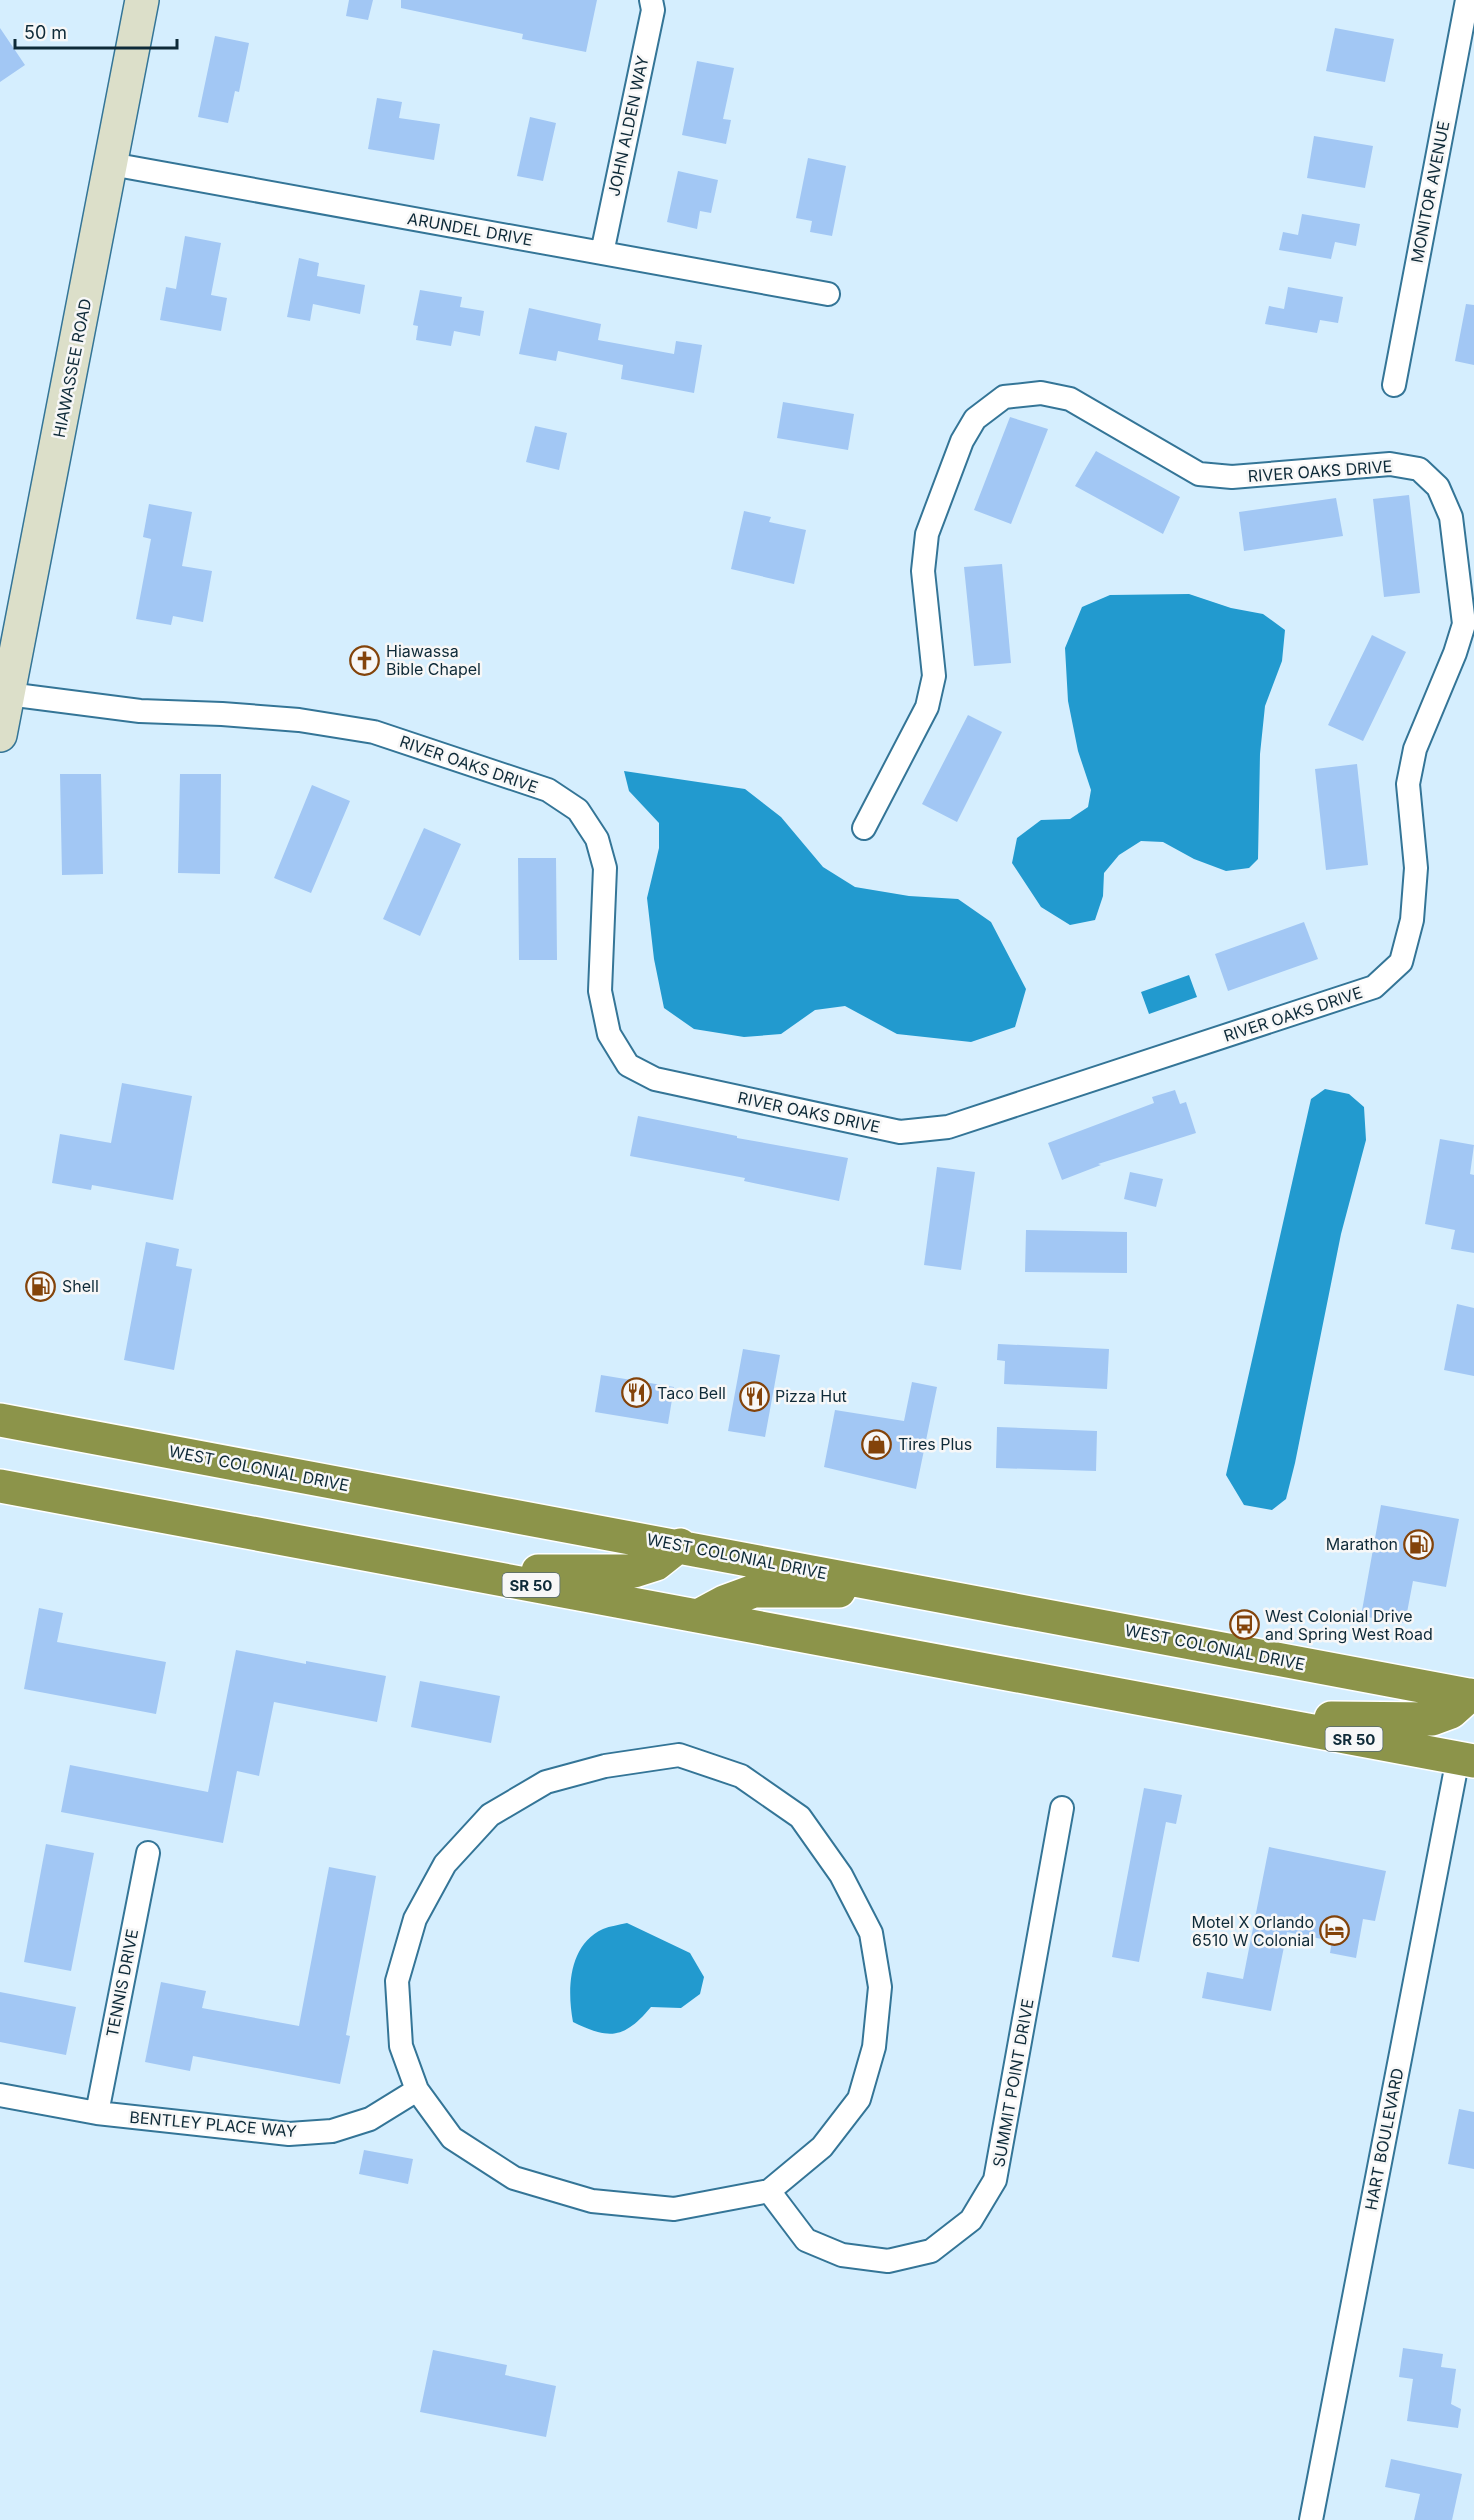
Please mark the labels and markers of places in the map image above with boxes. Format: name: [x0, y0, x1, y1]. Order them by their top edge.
place label: Hiawassa Bible Chapel: [386, 641, 481, 679]
church icon: Hiawassa Bible Chapel: [349, 644, 381, 676]
fuel station icon: Shell: [25, 1270, 57, 1302]
place label: Shell: [62, 1276, 99, 1296]
restaurant icon: Taco Bell: [620, 1377, 652, 1409]
restaurant icon: Pizza Hut: [738, 1380, 770, 1412]
place label: Taco Bell: [657, 1383, 726, 1403]
place label: Pizza Hut: [775, 1386, 847, 1406]
shop icon: Tires Plus: [861, 1428, 893, 1460]
place label: Tires Plus: [898, 1434, 972, 1454]
fuel station icon: Marathon: [1403, 1528, 1435, 1560]
place label: Marathon: [1326, 1534, 1398, 1554]
place label: West Colonial Drive and Spring West Road: [1265, 1606, 1433, 1644]
bus stop icon: West Colonial Drive and Spring West Road: [1228, 1609, 1260, 1641]
place label: Motel X Orlando 6510 W Colonial: [1192, 1912, 1314, 1950]
hotel icon: Motel X Orlando 6510 W Colonial: [1319, 1915, 1351, 1947]

